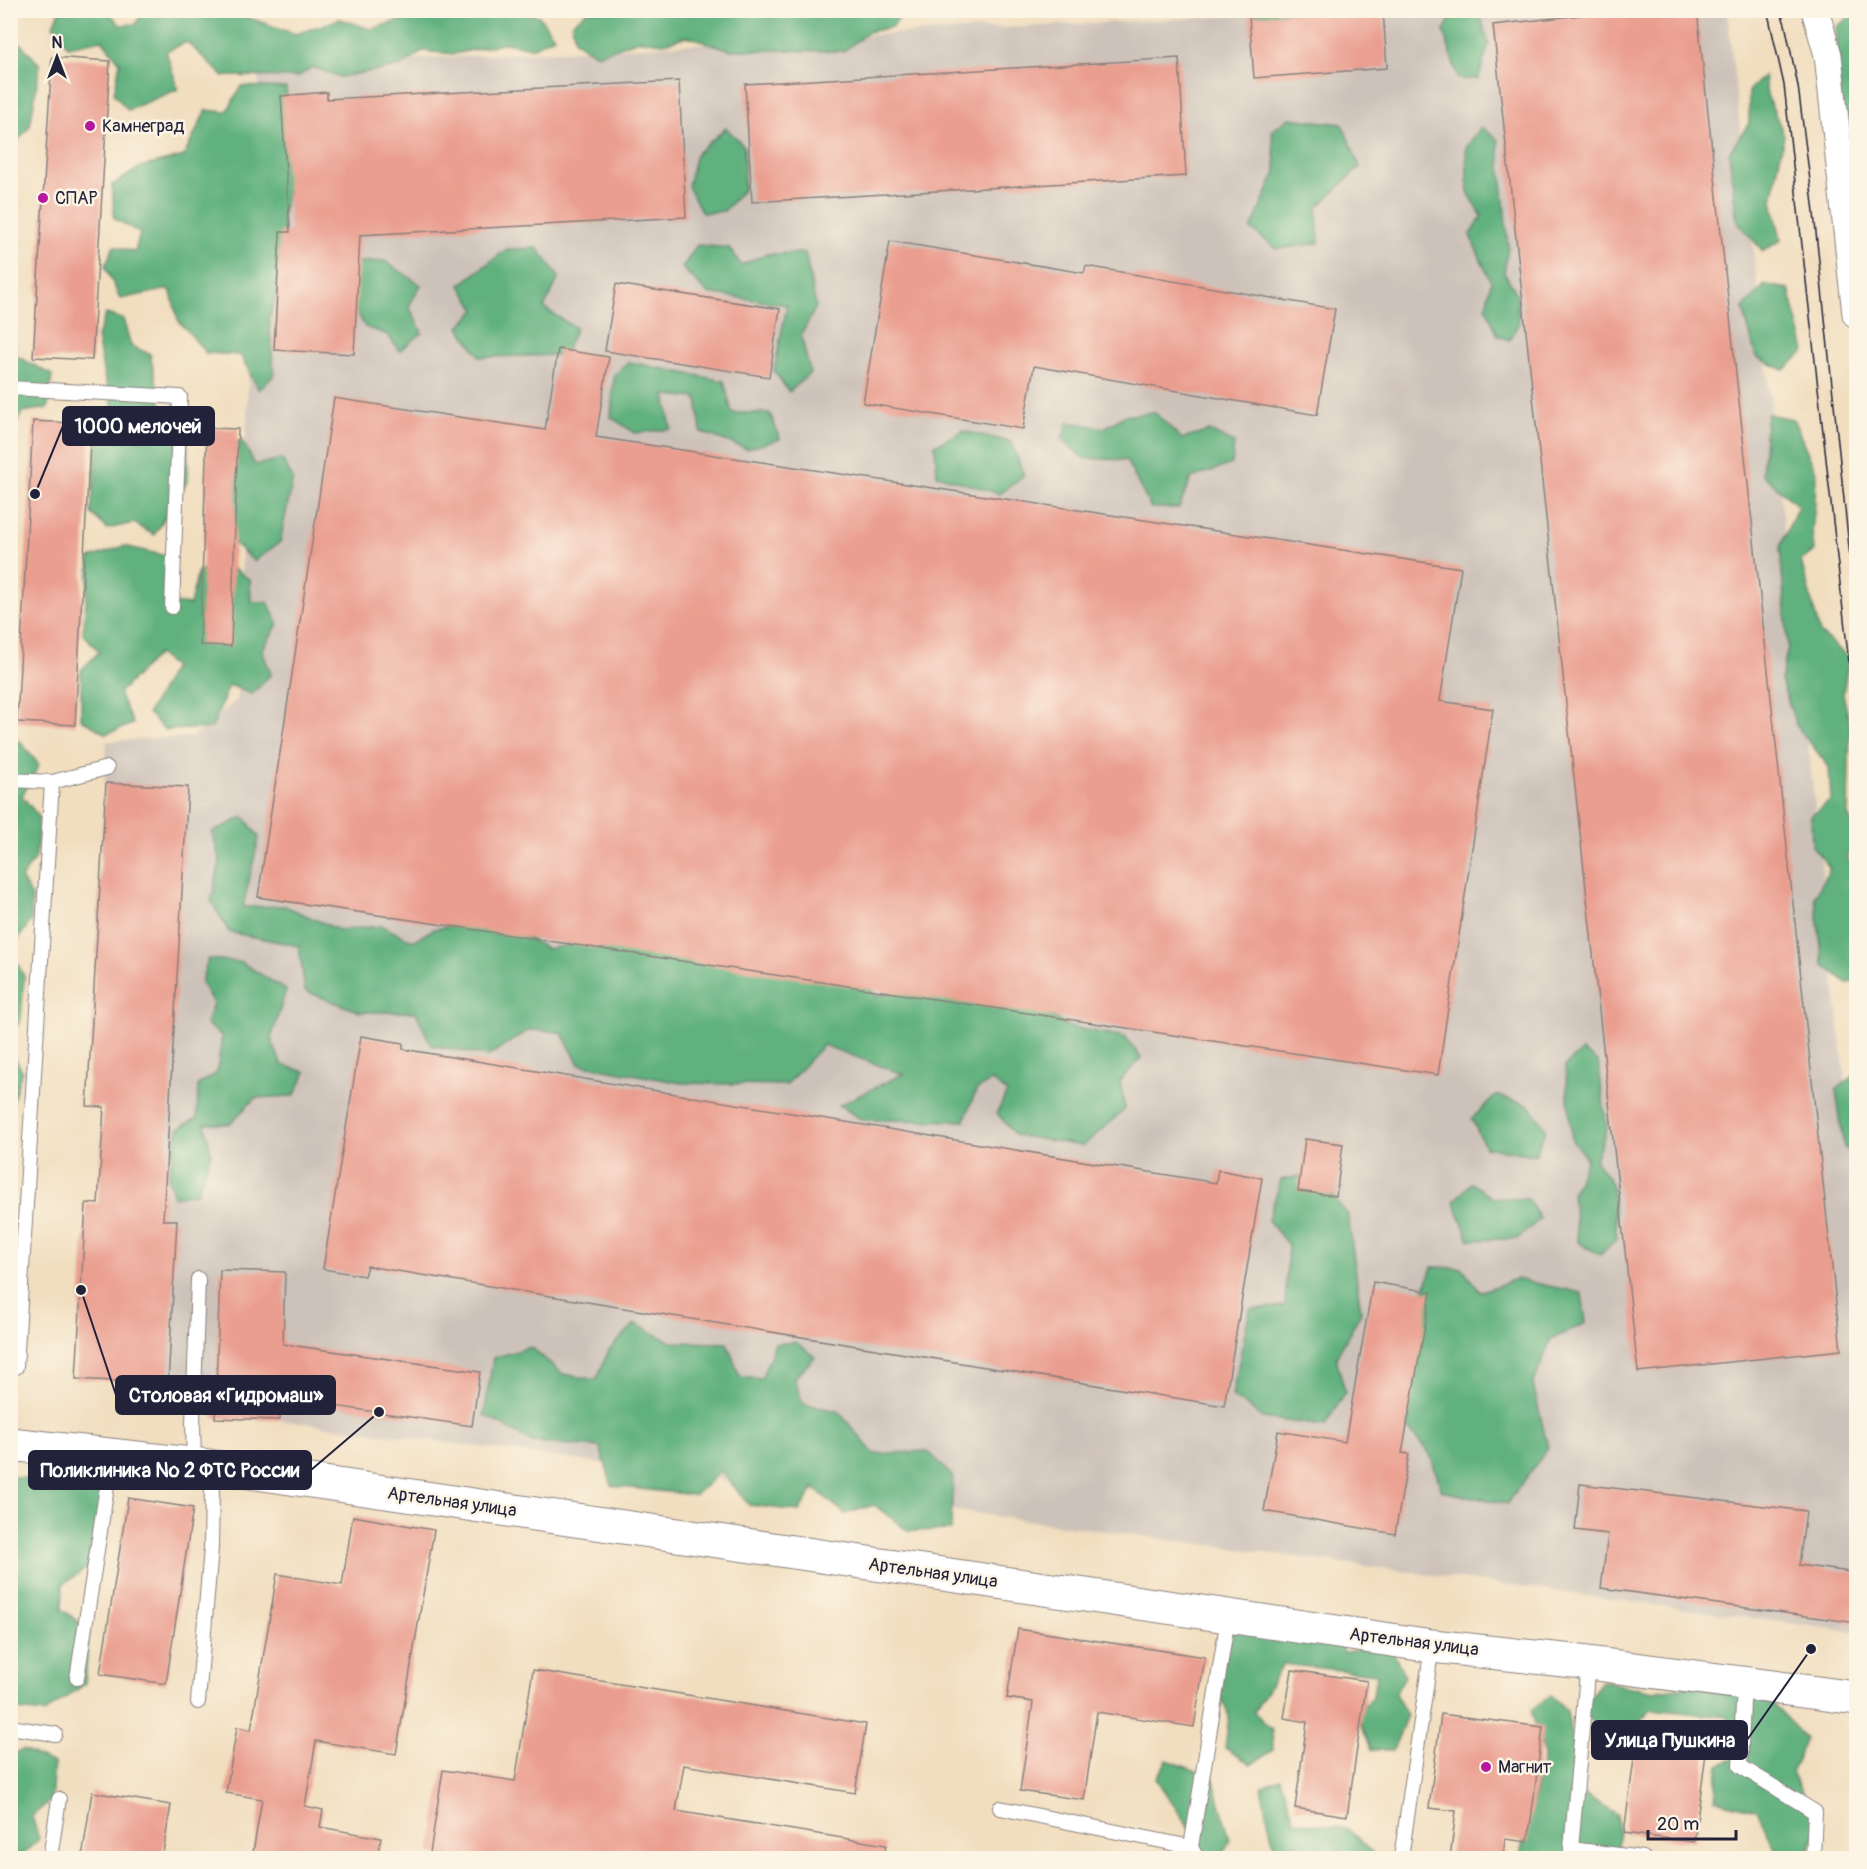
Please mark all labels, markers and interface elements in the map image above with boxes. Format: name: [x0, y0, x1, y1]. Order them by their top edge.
north arrow: [27, 27, 87, 87]
text: N: [52, 33, 63, 53]
place label: Камнеград: [102, 115, 184, 138]
marker: Камнеград: [83, 119, 97, 133]
place label: СПАР: [55, 187, 98, 210]
marker: СПАР: [36, 191, 50, 205]
callout: 1000 мелочей: [63, 407, 214, 445]
text: 1000 мелочей: [75, 414, 202, 439]
callout: Столовая «Гидромаш»: [116, 1376, 335, 1414]
text: Столовая «Гидромаш»: [129, 1383, 324, 1408]
callout: Поликлиника № 2 ФТС России: [29, 1451, 311, 1489]
text: Поликлиника № 2 ФТС России: [41, 1458, 300, 1483]
street label: Артельная улица: [386, 1482, 518, 1522]
street label: Артельная улица: [867, 1553, 999, 1593]
street label: Артельная улица: [1348, 1623, 1480, 1661]
callout: Улица Пушкина: [1592, 1721, 1747, 1759]
text: Улица Пушкина: [1605, 1728, 1735, 1753]
place label: Магнит: [1498, 1756, 1551, 1779]
marker: Магнит: [1479, 1760, 1493, 1774]
scale bar: [1648, 1803, 1736, 1841]
text: 20 m: [1657, 1813, 1699, 1836]

